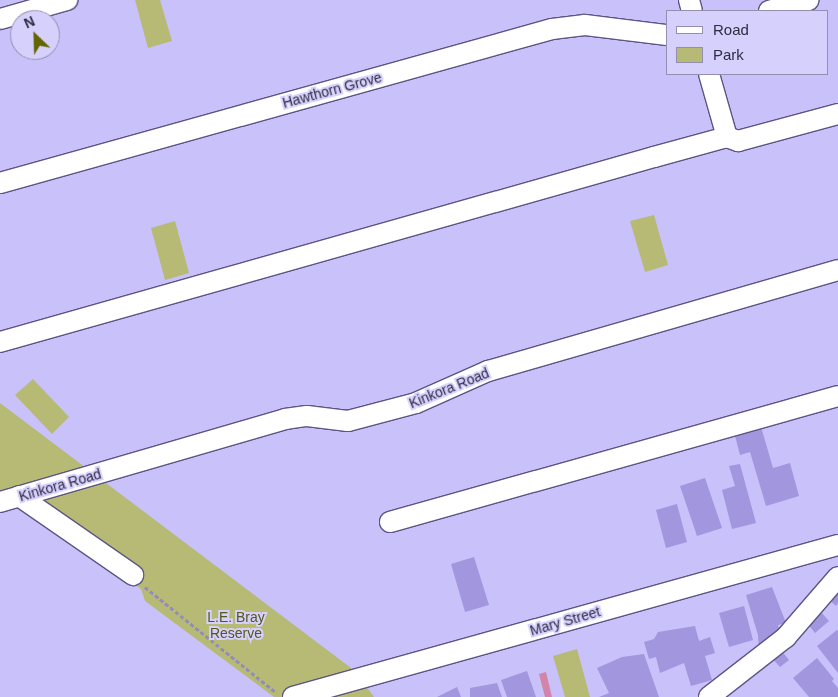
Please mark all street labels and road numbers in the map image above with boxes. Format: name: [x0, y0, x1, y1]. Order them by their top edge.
street label: Hawthorn Grove: [281, 69, 383, 111]
street label: Kinkora Road: [407, 364, 491, 412]
street label: Kinkora Road: [17, 465, 103, 505]
street label: Mary Street: [528, 603, 602, 639]

